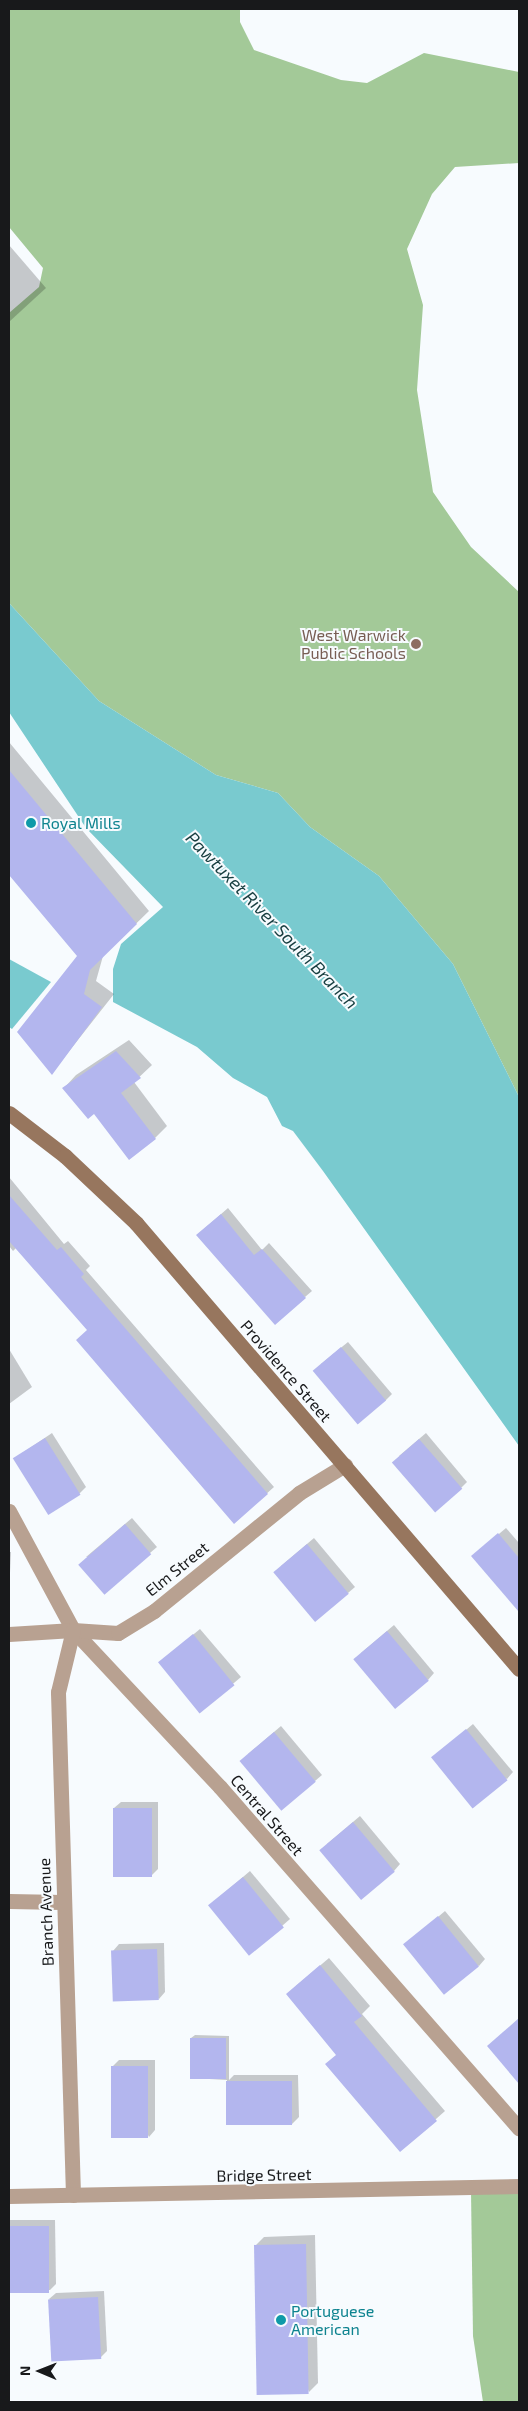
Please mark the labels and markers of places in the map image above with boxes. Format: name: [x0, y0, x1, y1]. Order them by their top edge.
place label: West Warwick Public Schools: [301, 625, 406, 663]
marker: West Warwick Public Schools: [410, 638, 422, 650]
place label: Royal Mills: [41, 813, 121, 833]
marker: Royal Mills: [25, 817, 37, 829]
place label: Portuguese American: [291, 2301, 374, 2339]
marker: Portuguese American: [275, 2314, 287, 2326]

